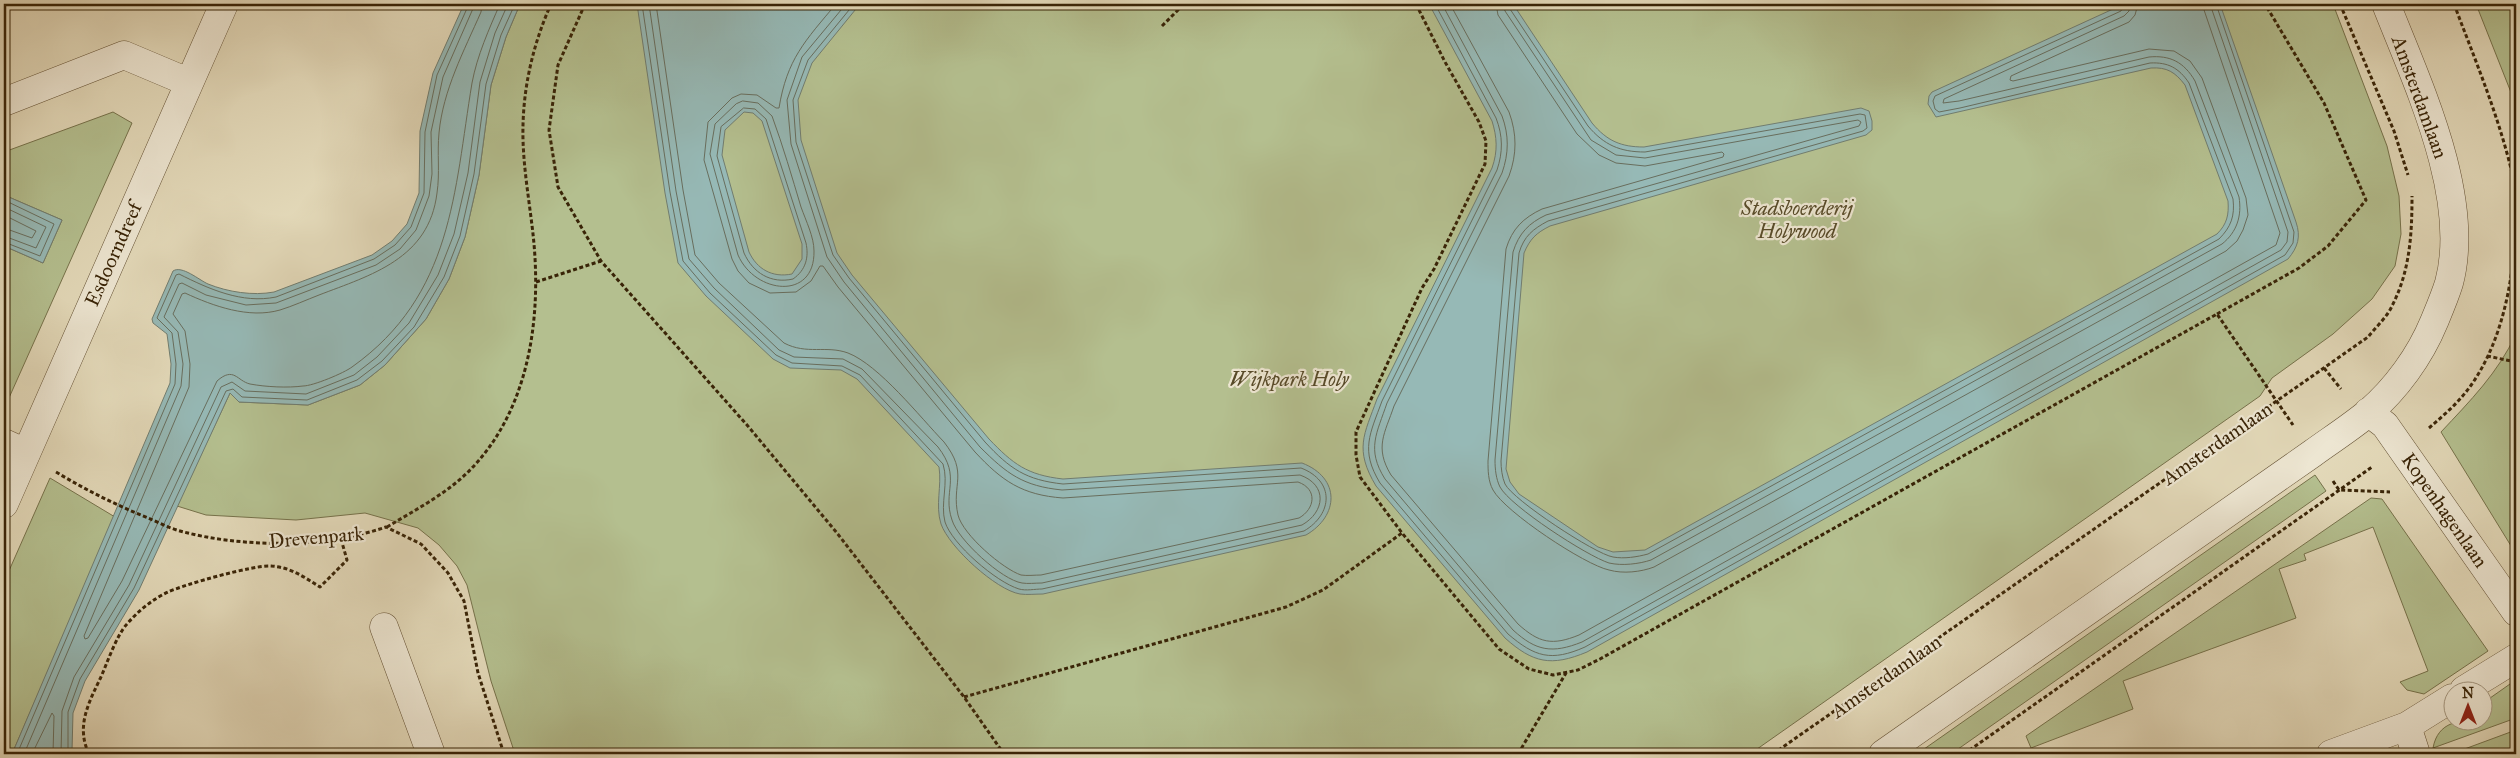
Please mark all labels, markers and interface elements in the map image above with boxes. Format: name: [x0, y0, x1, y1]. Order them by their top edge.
street label: Amsterdamlaan: [2386, 31, 2453, 162]
street label: Esdoorndreef: [79, 195, 148, 310]
park label: Stadsboerderij Holywood: [1740, 196, 1855, 243]
park label: Wijkpark Holy: [1229, 367, 1350, 392]
street label: Amsterdamlaan: [2157, 396, 2277, 490]
street label: Kopenhagenlaan: [2396, 448, 2493, 573]
street label: Drevenpark: [268, 521, 365, 553]
street label: Amsterdamlaan: [1826, 629, 1946, 723]
north arrow: [2442, 680, 2492, 730]
text: N: [2462, 685, 2474, 702]

